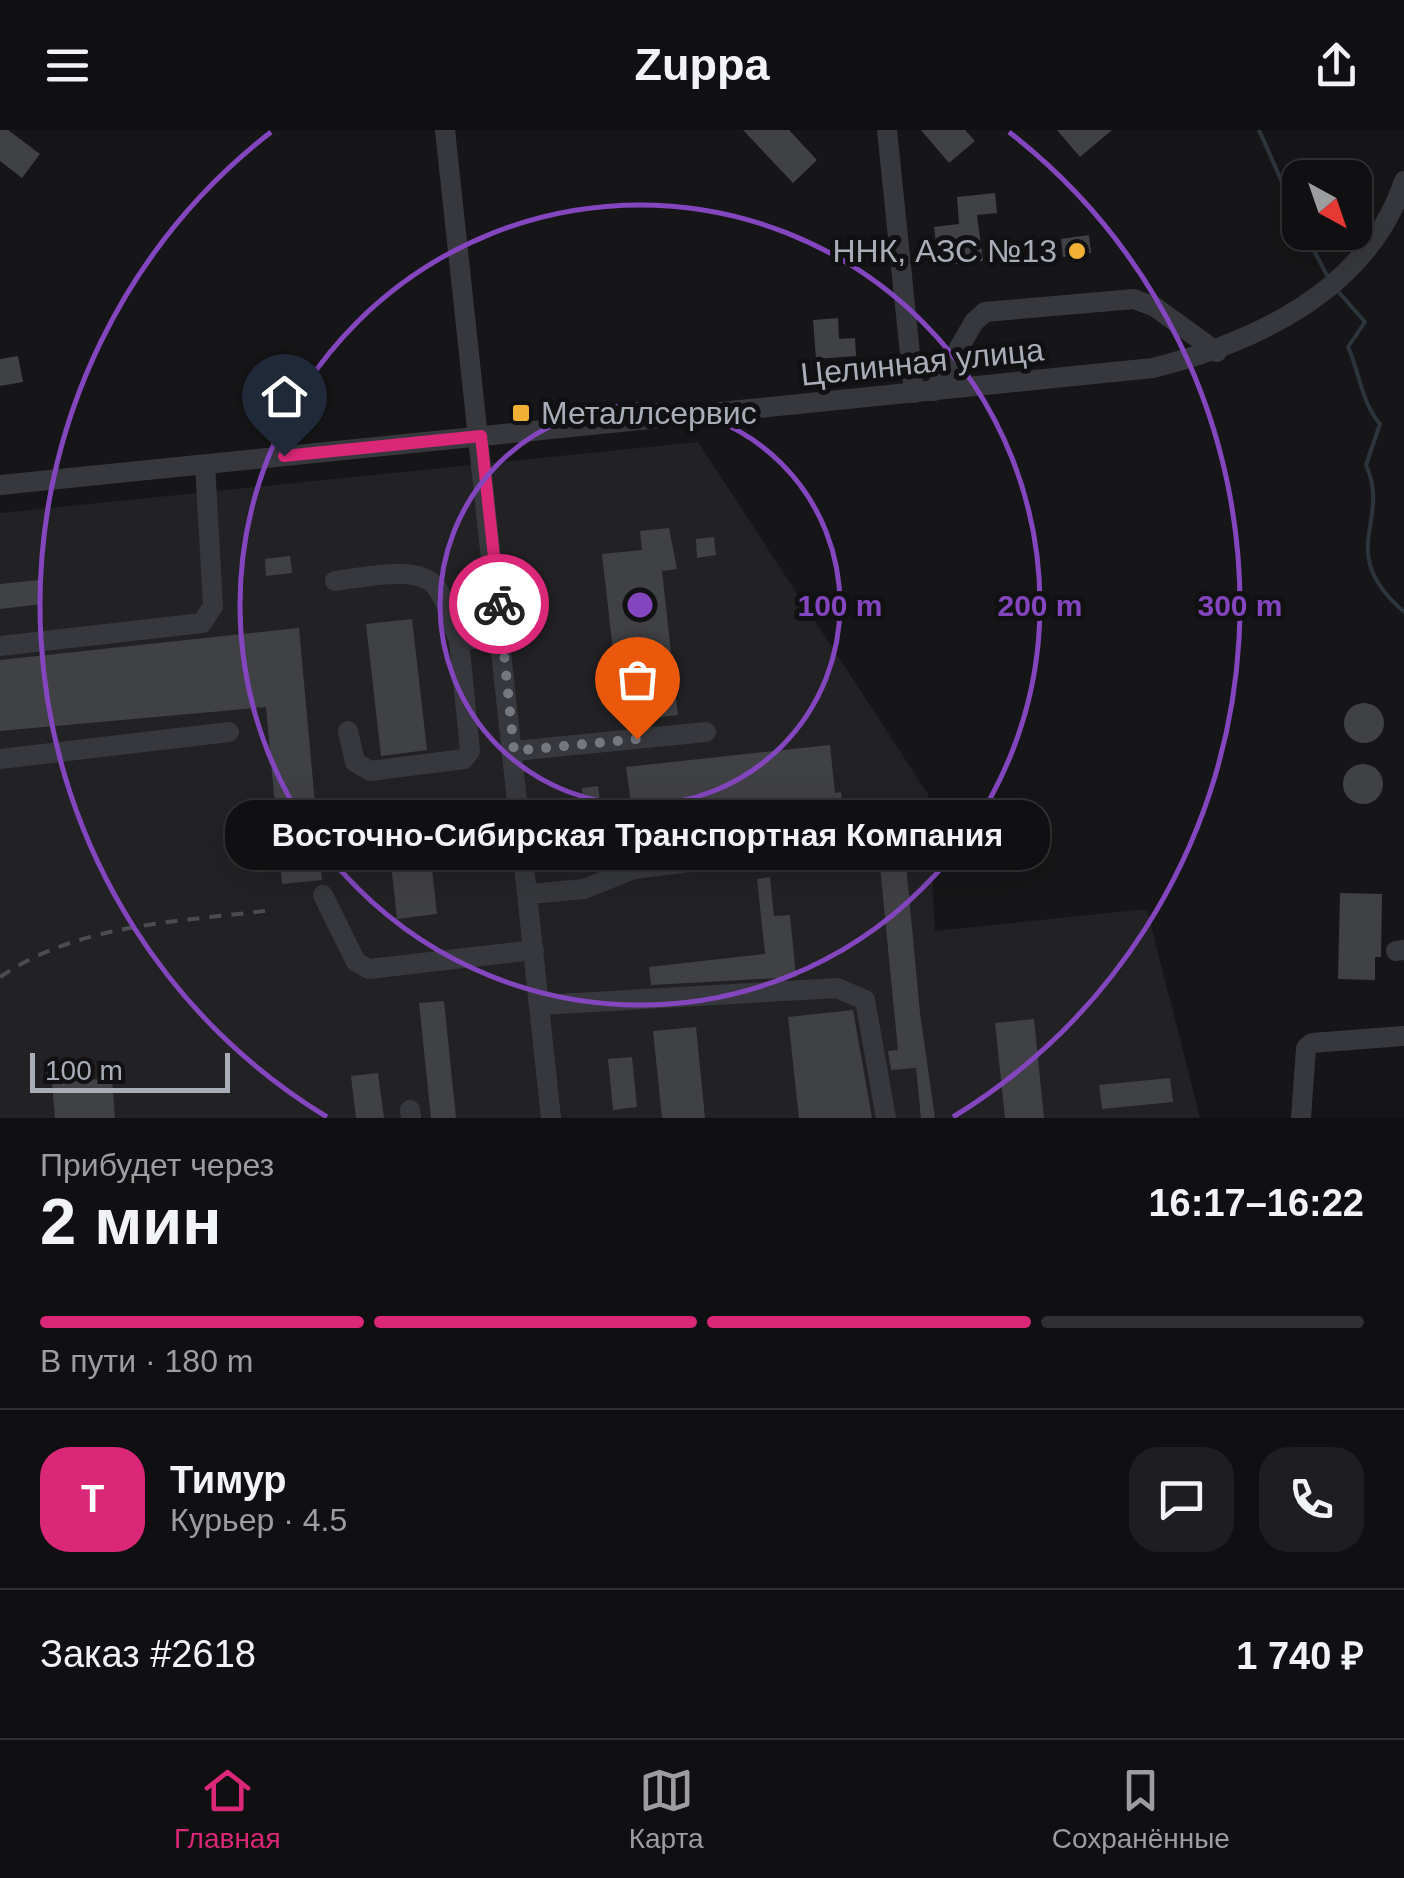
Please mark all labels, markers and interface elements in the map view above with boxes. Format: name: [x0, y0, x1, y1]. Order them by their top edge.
icon: menu: [40, 38, 95, 93]
icon: share: [1309, 38, 1364, 93]
text: Zuppa: [635, 39, 769, 90]
north arrow: [1282, 160, 1372, 250]
map controls: [1282, 160, 1372, 250]
place label: ННК, АЗС №13: [832, 233, 1057, 269]
marker: ННК, АЗС №13: [1066, 240, 1088, 262]
street label: Целинная улица: [799, 331, 1046, 393]
pin: [242, 354, 327, 457]
icon: home: [257, 369, 312, 424]
place label: Металлсервис: [541, 395, 757, 431]
marker: Металлсервис: [510, 402, 532, 424]
courier: [449, 554, 549, 654]
icon: bike: [472, 577, 527, 632]
centre of rings: [622, 587, 658, 623]
text: 100 m: [797, 589, 883, 622]
text: 200 m: [997, 589, 1083, 622]
text: 300 m: [1197, 589, 1283, 622]
pin: [595, 637, 680, 740]
icon: bag: [610, 652, 665, 707]
callout: Восточно-Сибирская Транспортная Компания: [225, 799, 1050, 869]
text: Восточно-Сибирская Транспортная Компания: [272, 817, 1003, 853]
scale bar: [30, 1048, 230, 1093]
text: 100 m: [45, 1055, 123, 1086]
text: Прибудет через: [40, 1147, 274, 1183]
text: 16:17–16:22: [1148, 1182, 1364, 1224]
text: 2 мин: [40, 1185, 222, 1258]
text: В пути · 180 m: [40, 1343, 253, 1379]
button: chat: [1129, 1447, 1234, 1552]
button: phone: [1259, 1447, 1364, 1552]
text: Тимур: [170, 1459, 287, 1501]
text: Т: [81, 1478, 104, 1520]
text: Курьер · 4.5: [170, 1502, 347, 1538]
text: Заказ #2618: [40, 1633, 256, 1675]
text: 1 740 ₽: [1236, 1635, 1364, 1677]
tab: Главная: [174, 1763, 281, 1855]
tab: Карта: [629, 1763, 704, 1855]
tab: Сохранённые: [1052, 1763, 1230, 1855]

